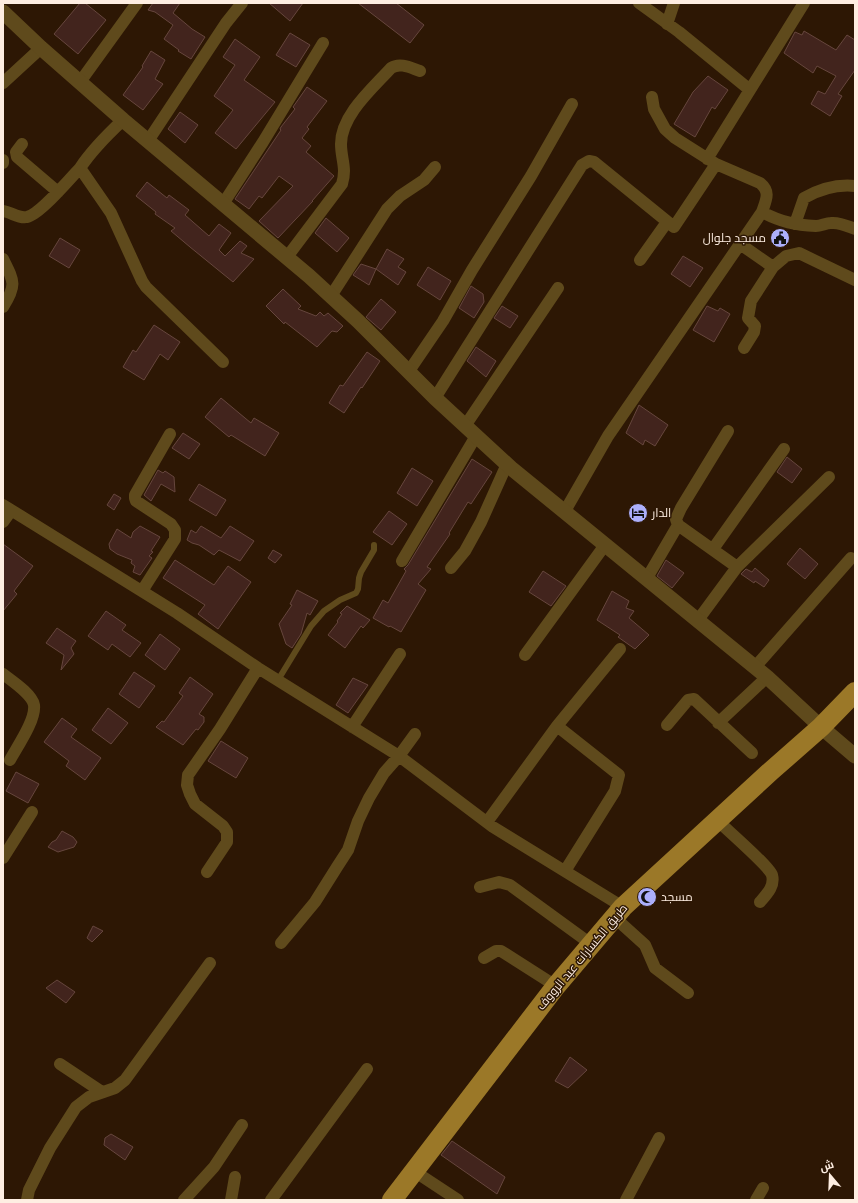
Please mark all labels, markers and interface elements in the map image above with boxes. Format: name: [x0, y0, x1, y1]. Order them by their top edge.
public building icon: مسجد جلوال: [769, 227, 791, 249]
place label: مسجد جلوال: [703, 229, 766, 246]
hotel icon: الدار: [627, 502, 649, 524]
place label: الدار: [651, 504, 671, 521]
mosque icon: مسجد: [636, 886, 658, 908]
place label: مسجد: [661, 888, 693, 905]
street label: طريق الكسارات عبد الرووف: [532, 900, 631, 1013]
north arrow: [810, 1155, 850, 1195]
text: ش: [817, 1156, 836, 1174]

